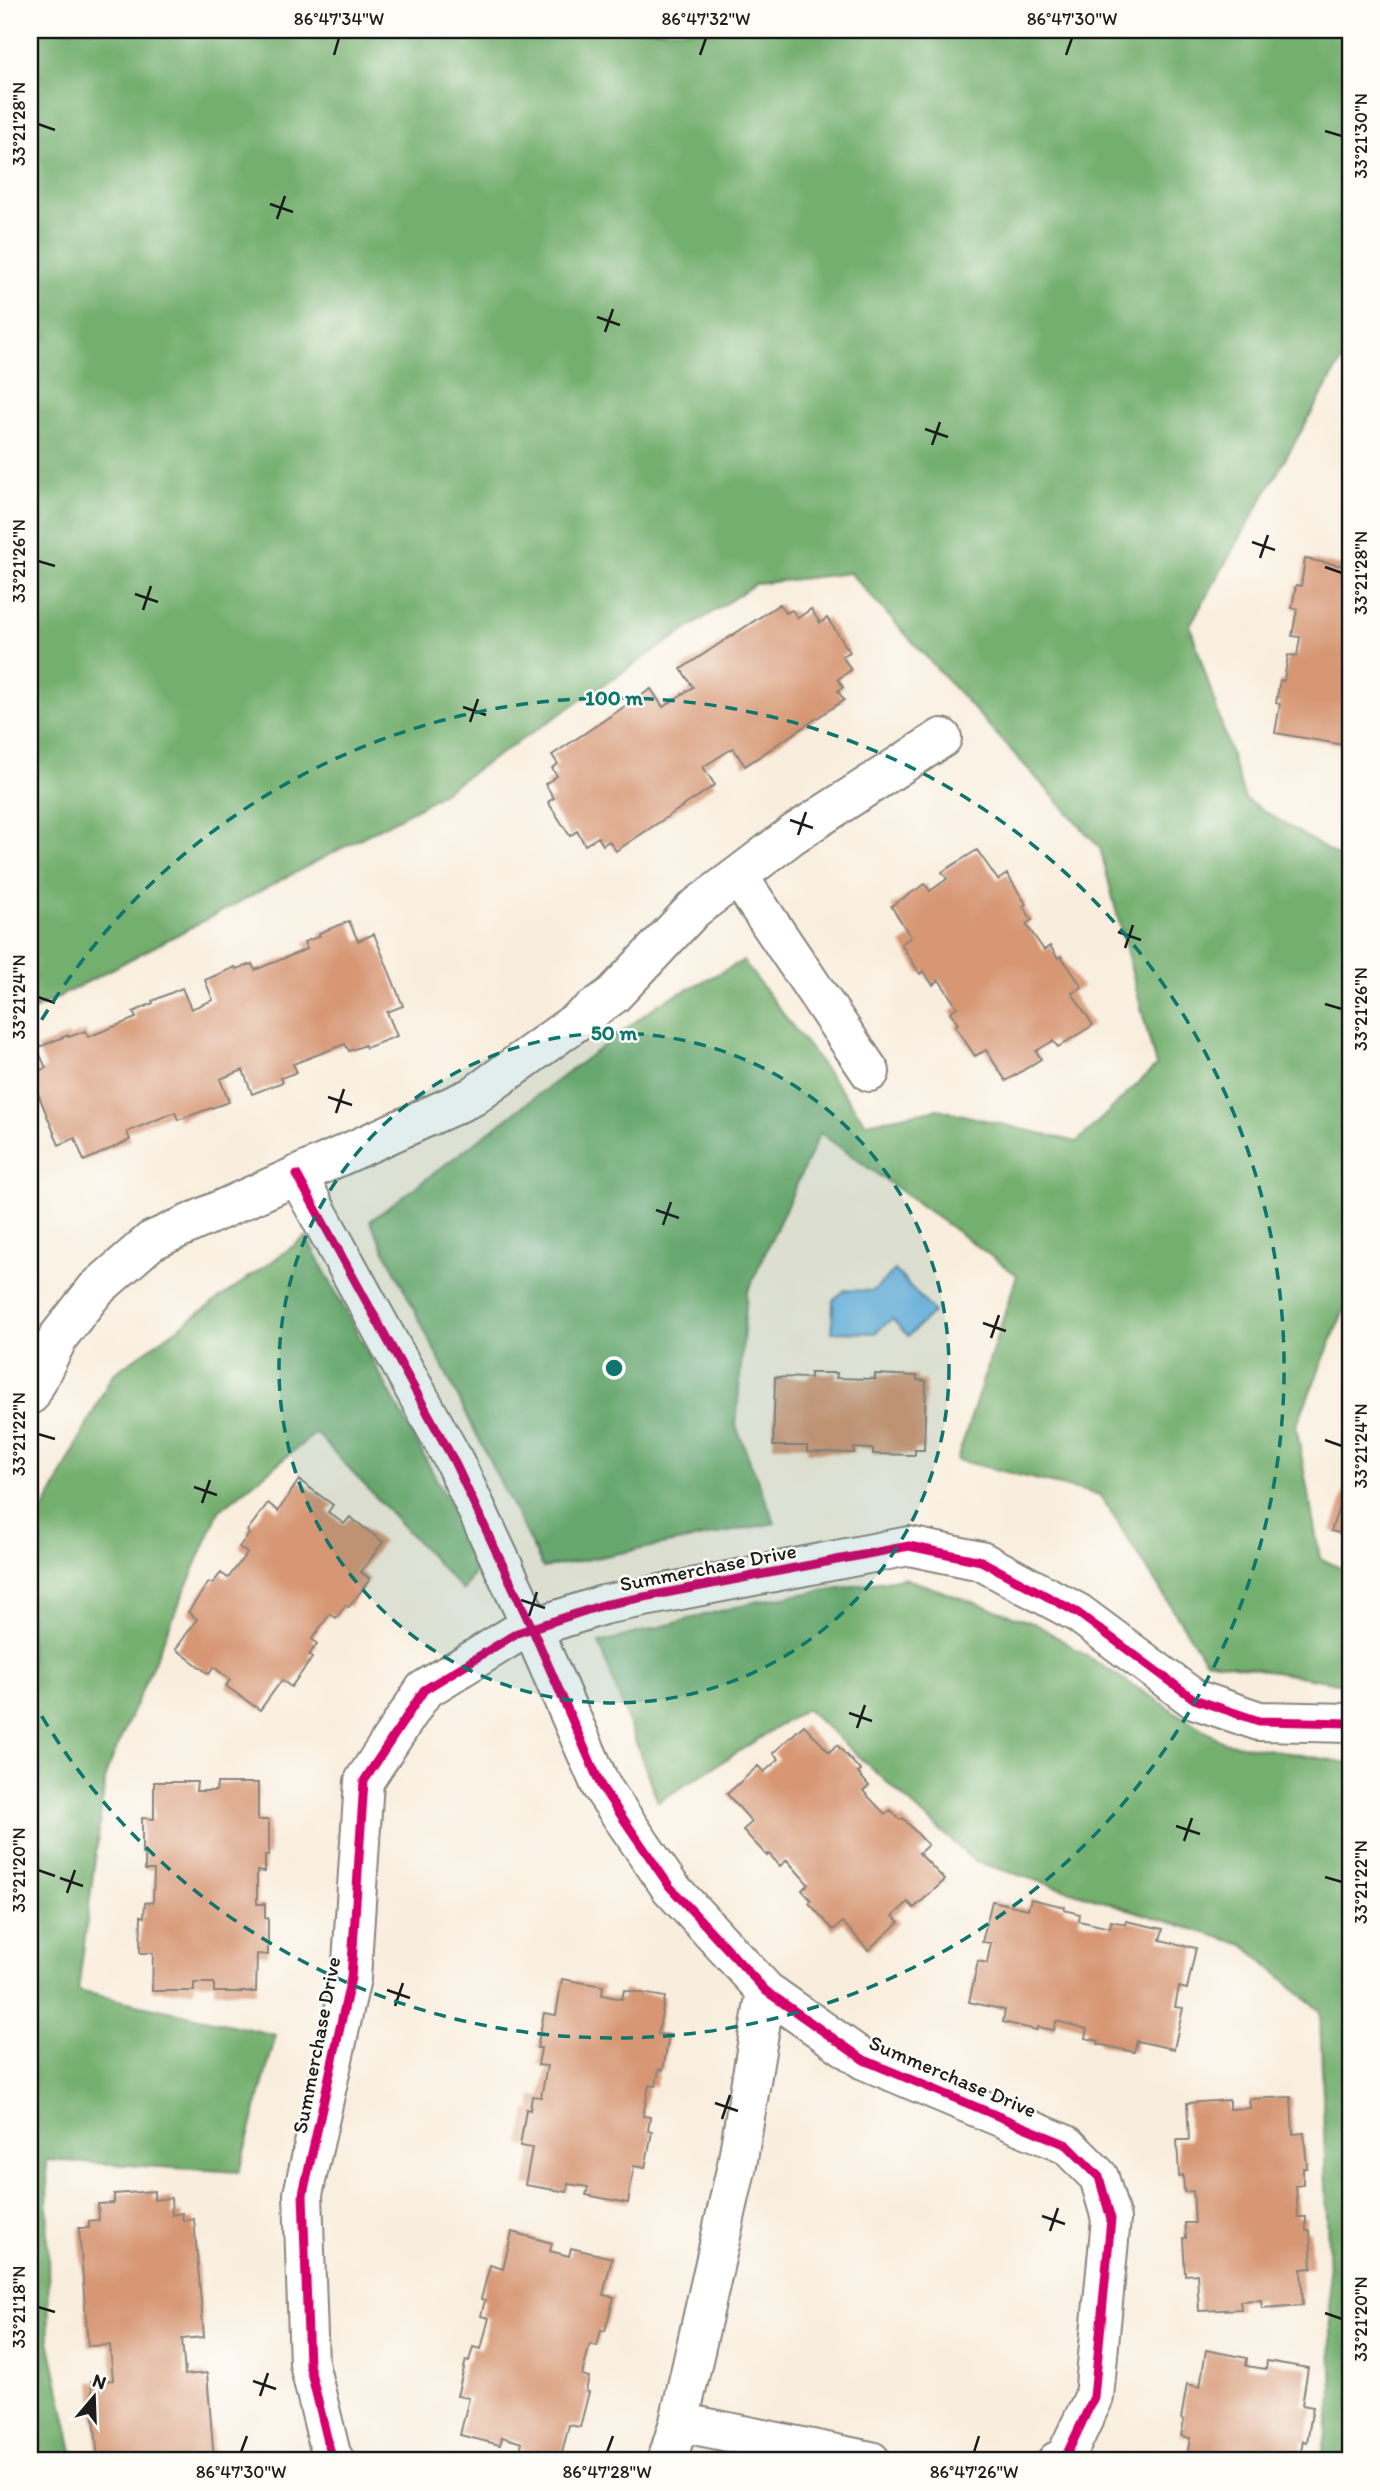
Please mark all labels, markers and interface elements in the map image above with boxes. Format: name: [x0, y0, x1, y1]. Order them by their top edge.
text: 86°47'34"W: [294, 8, 384, 30]
text: 86°47'32"W: [661, 8, 751, 30]
text: 86°47'30"W: [1027, 8, 1117, 30]
text: 33°21'28"N: [8, 82, 30, 166]
text: 33°21'30"N: [1350, 93, 1372, 179]
text: 33°21'26"N: [8, 519, 30, 603]
text: 33°21'28"N: [1350, 531, 1372, 615]
text: 100 m: [585, 685, 643, 710]
text: 33°21'24"N: [8, 954, 30, 1040]
text: 33°21'26"N: [1350, 967, 1372, 1051]
text: 50 m: [591, 1020, 638, 1045]
centre of rings: [602, 1356, 626, 1380]
text: 33°21'22"N: [8, 1392, 30, 1476]
text: 33°21'24"N: [1350, 1403, 1372, 1489]
street label: Summerchase Drive: [618, 1538, 798, 1596]
text: 33°21'20"N: [8, 1827, 30, 1913]
text: 33°21'22"N: [1350, 1840, 1372, 1924]
street label: Summerchase Drive: [287, 1955, 345, 2135]
street label: Summerchase Drive: [866, 2029, 1040, 2123]
text: 33°21'18"N: [8, 2265, 30, 2349]
text: 33°21'20"N: [1350, 2276, 1372, 2362]
north arrow: [60, 2362, 130, 2432]
text: N: [90, 2368, 109, 2394]
text: 86°47'30"W: [196, 2461, 286, 2483]
text: 86°47'28"W: [562, 2461, 652, 2483]
text: 86°47'26"W: [930, 2461, 1018, 2483]

